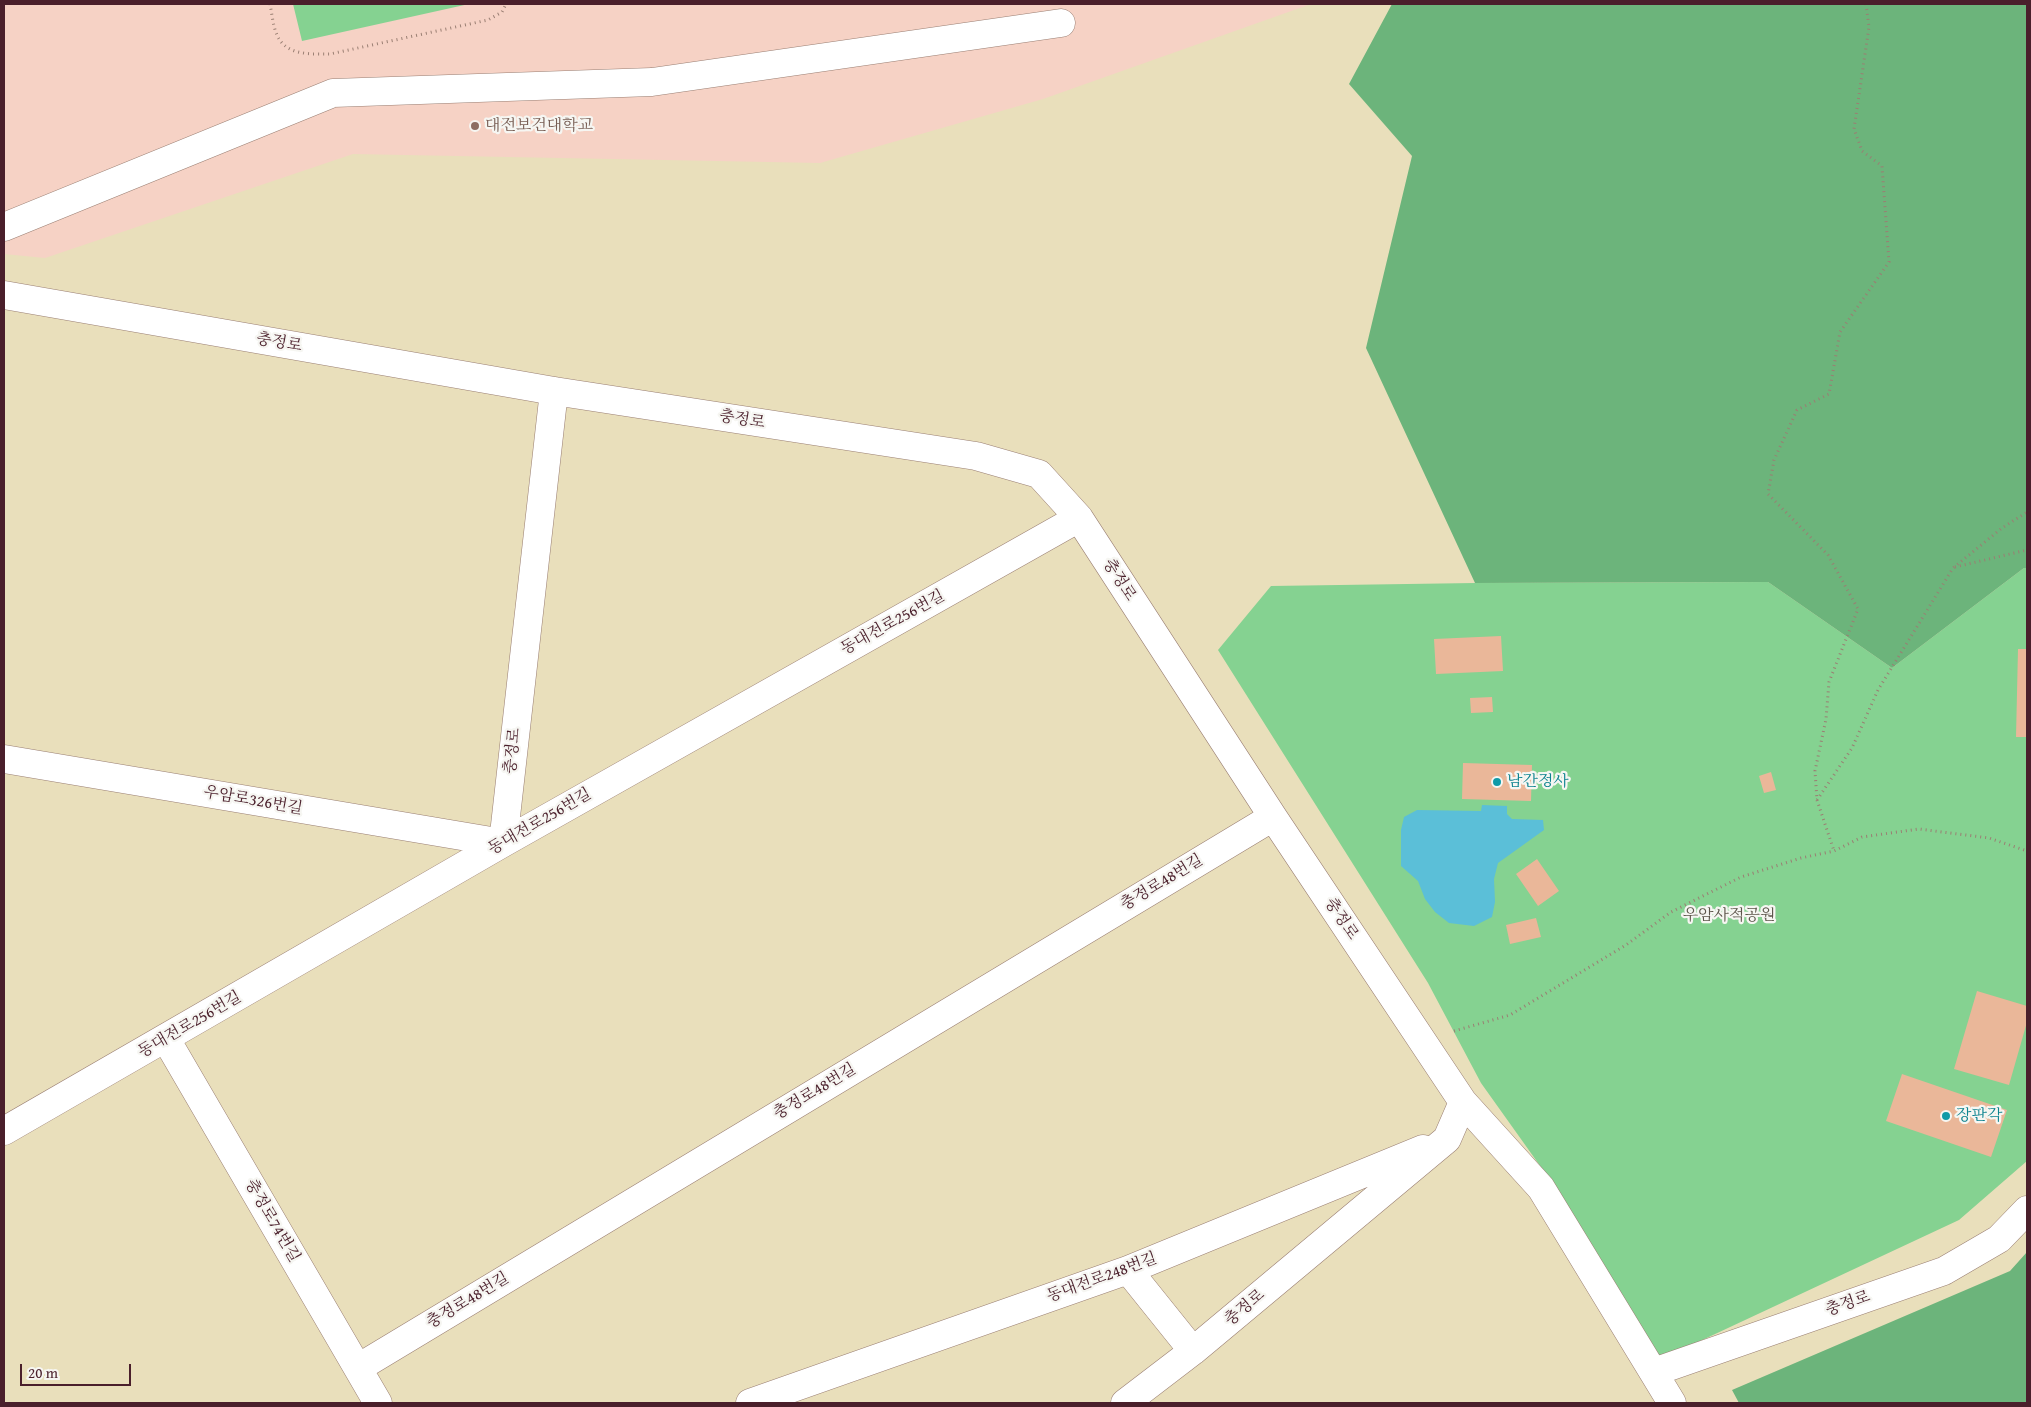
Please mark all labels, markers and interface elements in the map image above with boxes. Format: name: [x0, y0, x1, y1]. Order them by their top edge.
place label: 대전보건대학교: [485, 116, 593, 136]
marker: 대전보건대학교: [469, 120, 481, 132]
street label: 충정로: [255, 330, 303, 356]
street label: 충정로: [718, 407, 766, 433]
street label: 충정로: [1098, 555, 1140, 605]
street label: 동대전로256번길: [838, 587, 948, 659]
street label: 충정로: [501, 727, 525, 775]
place label: 남간정사: [1507, 772, 1569, 792]
marker: 남간정사: [1491, 776, 1503, 788]
street label: 우암로326번길: [202, 783, 304, 819]
street label: 동대전로256번길: [485, 785, 595, 859]
street label: 충정로48번길: [1117, 851, 1207, 915]
street label: 충정로: [1320, 894, 1362, 944]
park label: 우암사적공원: [1683, 906, 1775, 926]
street label: 동대전로256번길: [135, 988, 245, 1062]
street label: 충정로48번길: [770, 1060, 860, 1124]
place label: 장판각: [1956, 1106, 2002, 1126]
marker: 장판각: [1940, 1110, 1952, 1122]
street label: 충정로74번길: [241, 1176, 303, 1266]
street label: 동대전로248번길: [1044, 1249, 1160, 1307]
street label: 충정로48번길: [423, 1269, 513, 1333]
street label: 충정로: [1221, 1286, 1269, 1330]
street label: 충정로: [1823, 1287, 1873, 1321]
scale bar: [22, 1354, 134, 1386]
text: 20 m: [28, 1362, 58, 1383]

